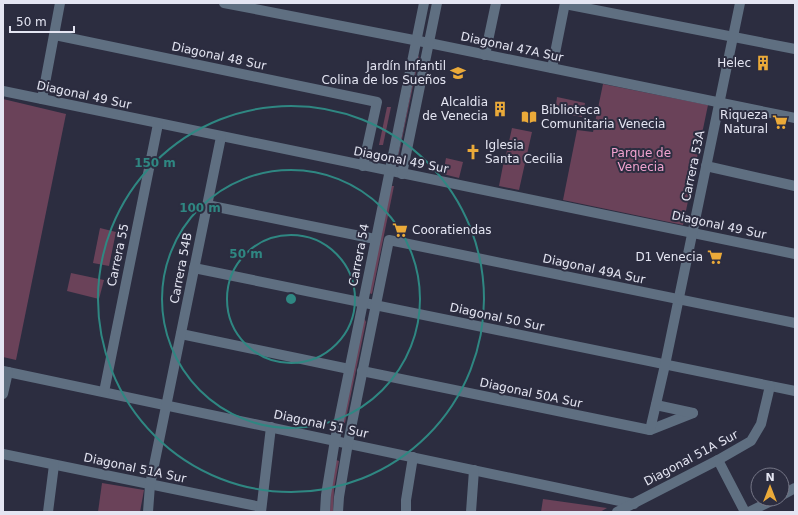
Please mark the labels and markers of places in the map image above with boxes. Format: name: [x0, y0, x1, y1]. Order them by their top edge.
building icon: Helec: [754, 54, 772, 72]
place label: Helec: [717, 56, 751, 70]
place label: Jardín Infantil Colina de los Sueños: [321, 59, 446, 87]
school or university icon: Jardín Infantil Colina de los Sueños: [449, 64, 467, 82]
place label: Alcaldia de Venecia: [422, 95, 488, 123]
building icon: Alcaldia de Venecia: [491, 100, 509, 118]
place label: Biblioteca Comunitaria Venecia: [541, 103, 665, 131]
library icon: Biblioteca Comunitaria Venecia: [520, 108, 538, 126]
place label: Riqueza Natural: [720, 108, 768, 136]
supermarket icon: Riqueza Natural: [771, 113, 789, 131]
place label: Iglesia Santa Cecilia: [485, 138, 563, 166]
church icon: Iglesia Santa Cecilia: [464, 143, 482, 161]
supermarket icon: Cooratiendas: [391, 221, 409, 239]
place label: Cooratiendas: [412, 223, 492, 237]
supermarket icon: D1 Venecia: [706, 248, 724, 266]
place label: D1 Venecia: [635, 250, 703, 264]
centre of rings: [284, 292, 298, 306]

